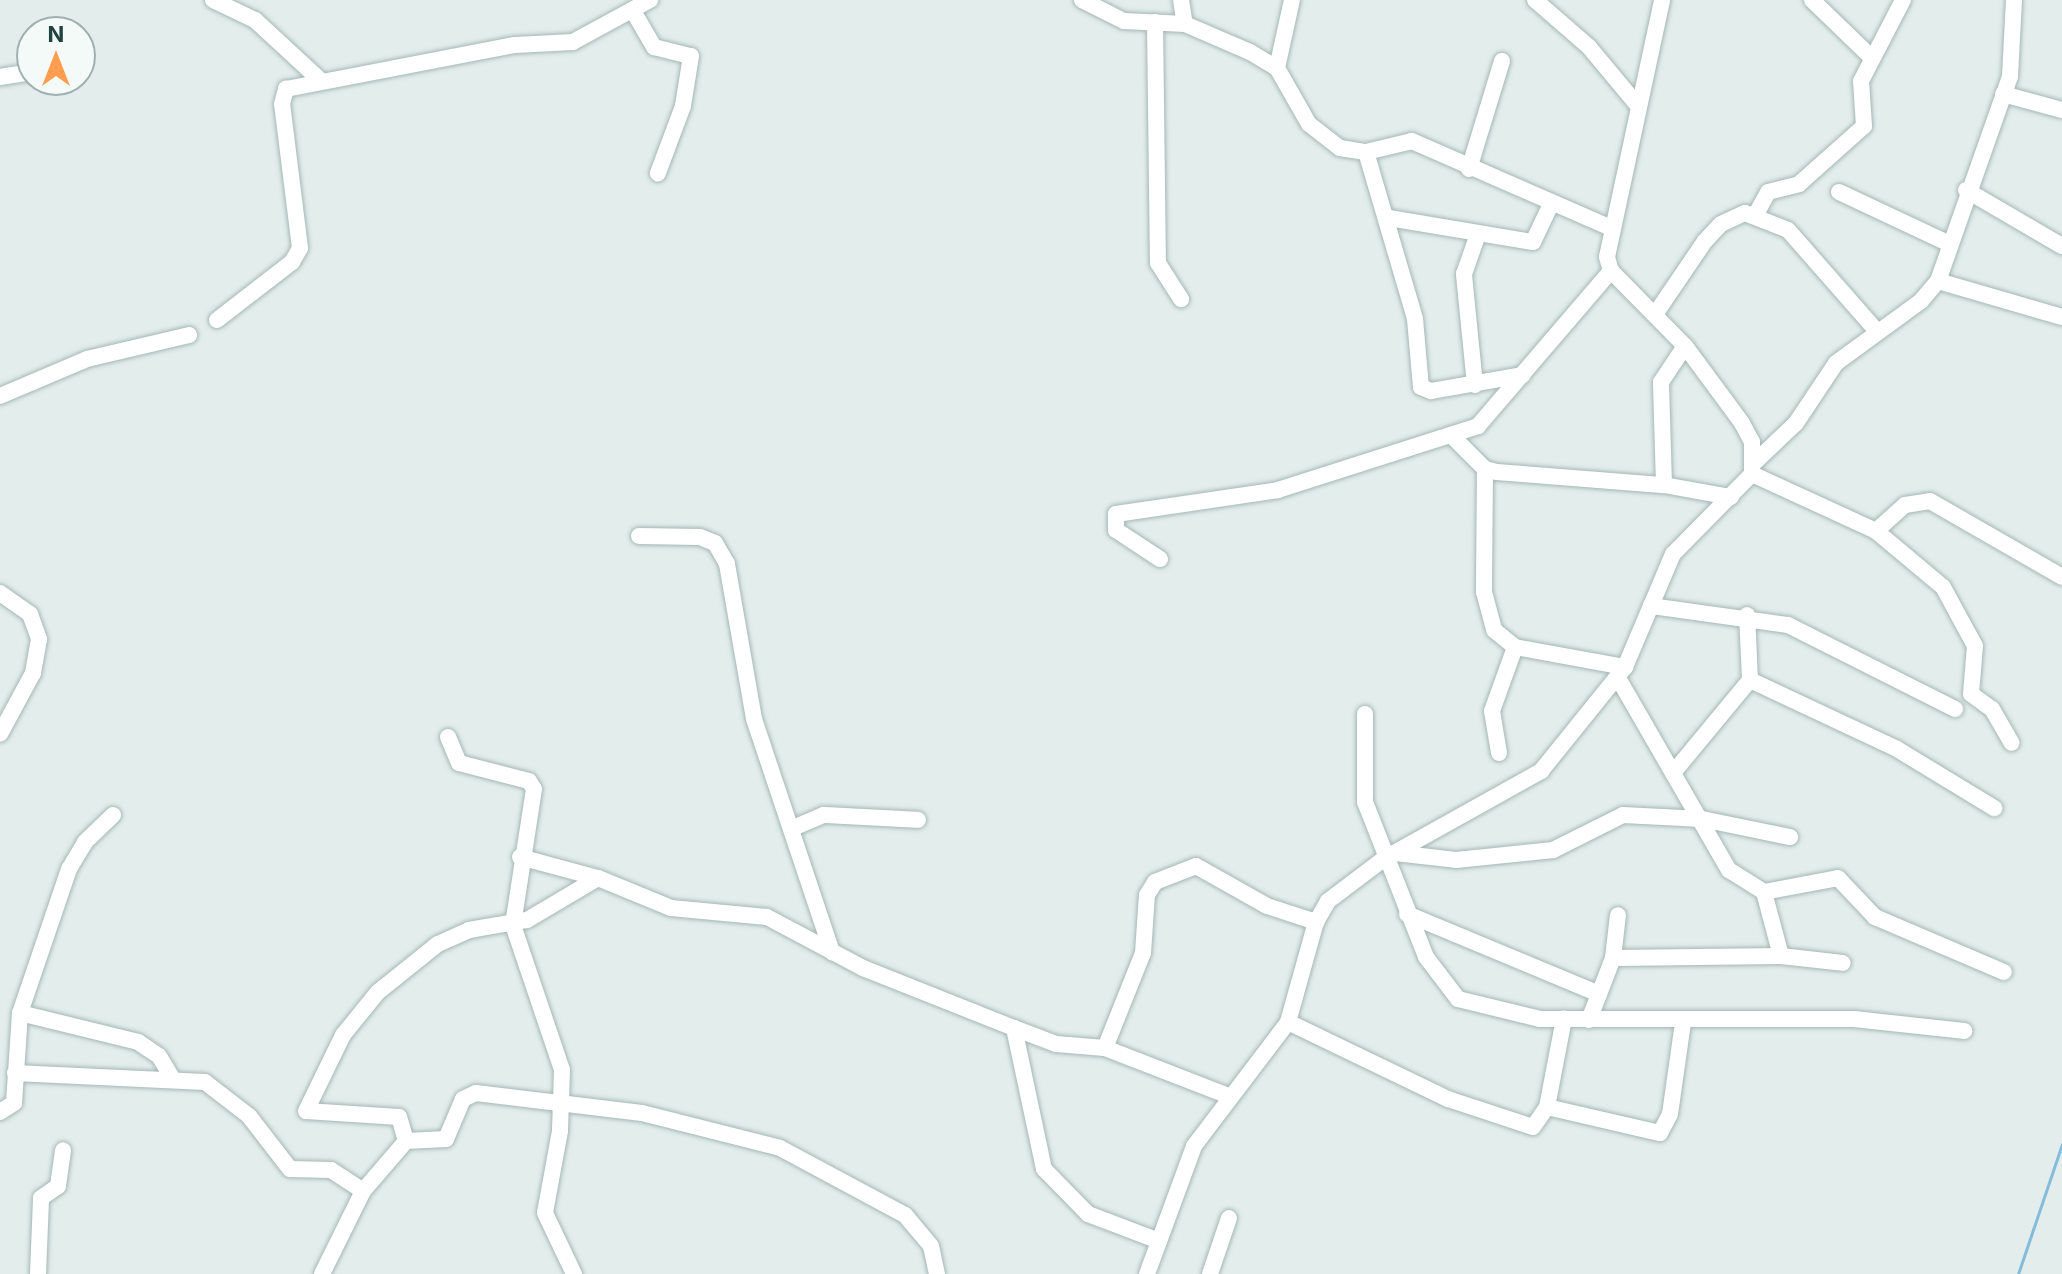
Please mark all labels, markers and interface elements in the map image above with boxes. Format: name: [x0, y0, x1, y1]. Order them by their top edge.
north arrow: [16, 16, 96, 96]
text: N: [48, 21, 64, 47]

